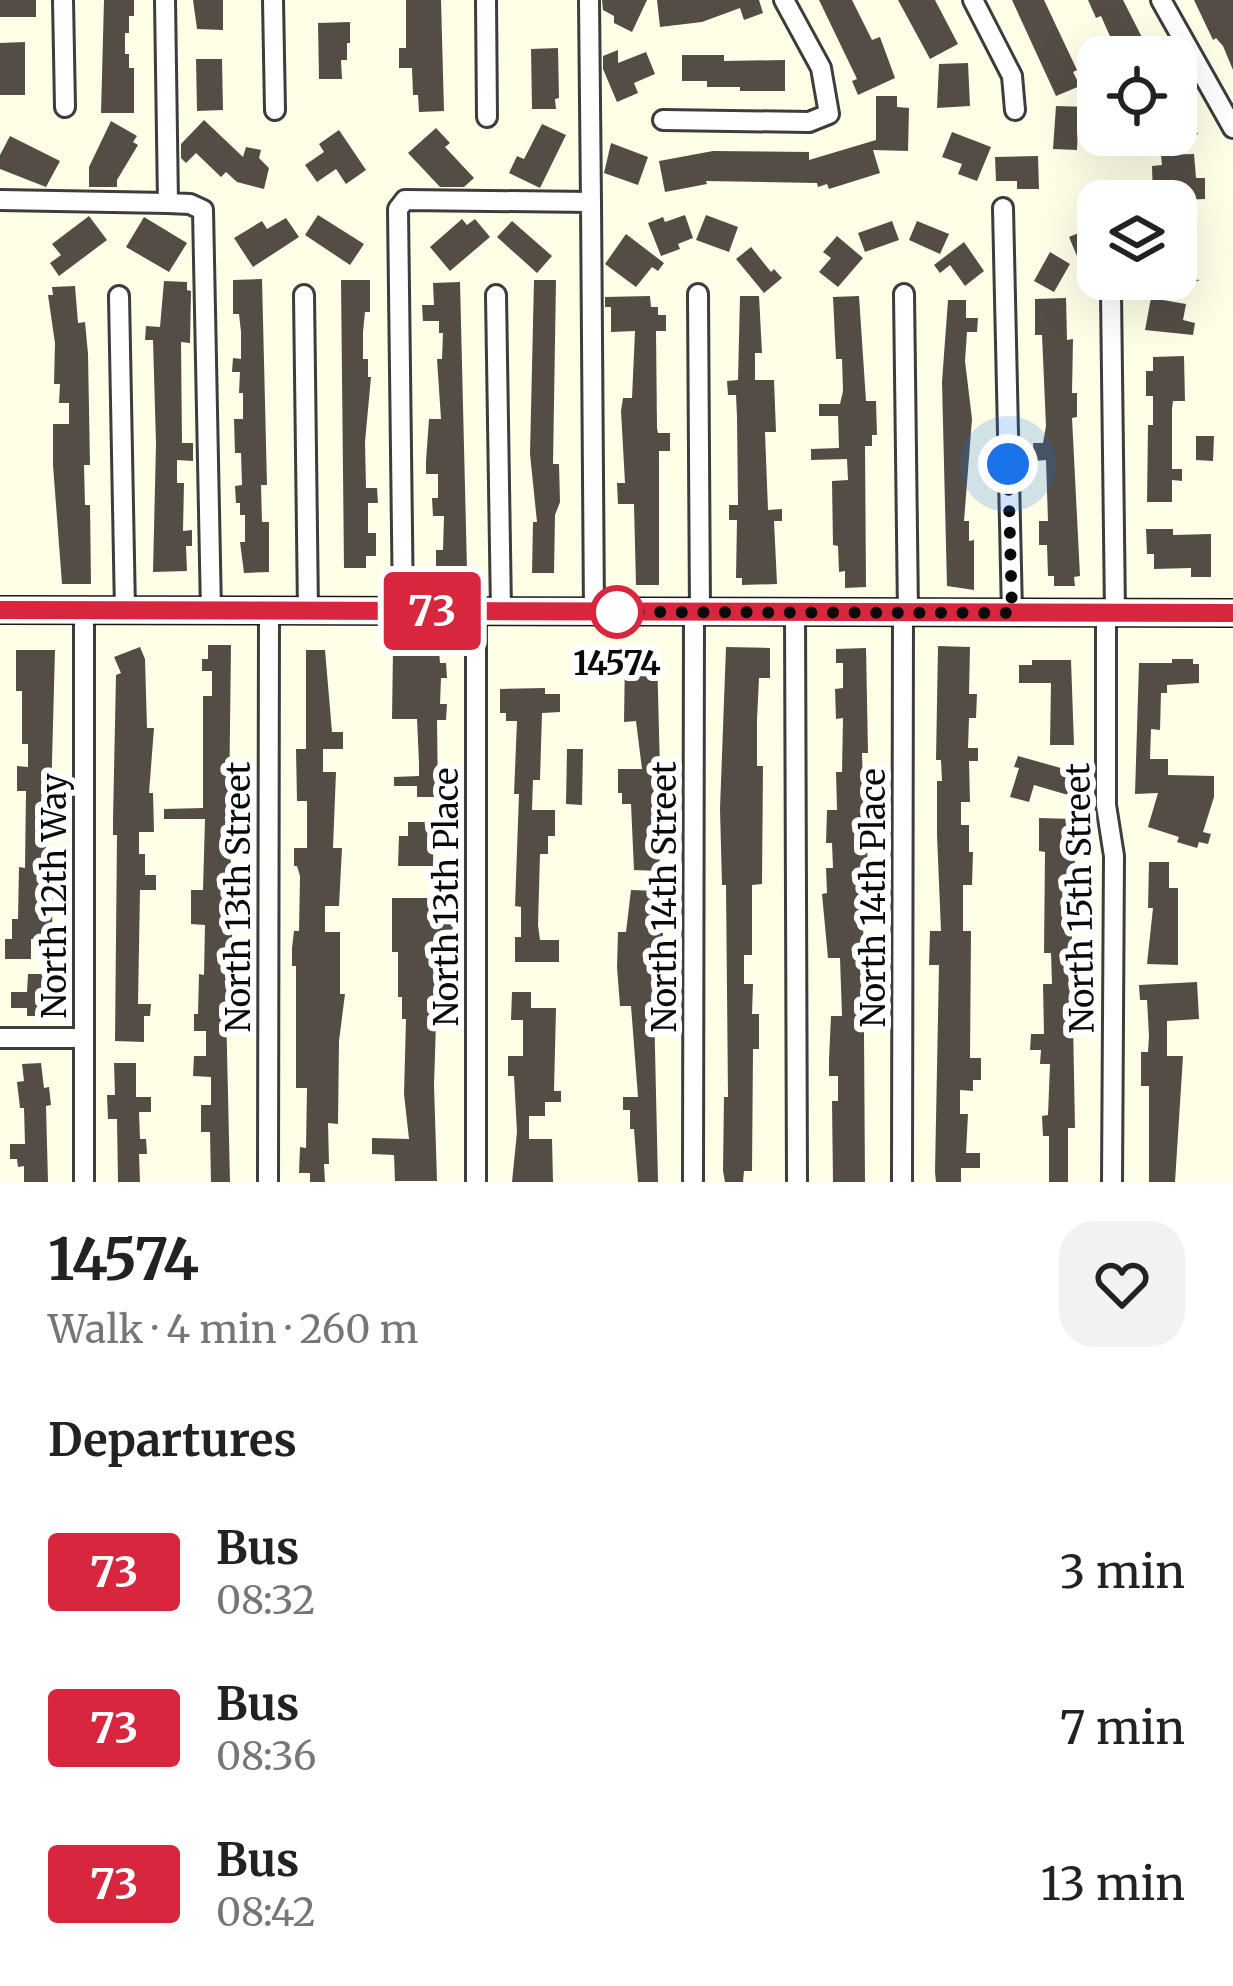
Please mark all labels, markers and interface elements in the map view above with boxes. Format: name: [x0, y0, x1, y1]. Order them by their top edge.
map controls: [1077, 36, 1197, 300]
button: locate: [1077, 36, 1197, 156]
button: layers: [1077, 180, 1197, 300]
your location: [978, 434, 1038, 494]
line badge: 73: [378, 572, 486, 650]
text: 73: [408, 585, 456, 637]
marker: 14574: [592, 587, 642, 637]
place label: 14574: [573, 643, 661, 684]
street label: North 13th Street: [218, 761, 259, 1032]
street label: North 14th Street: [644, 761, 685, 1033]
street label: North 15th Street: [1057, 762, 1103, 1034]
street label: North 13th Place: [426, 768, 467, 1026]
street label: North 14th Place: [853, 768, 894, 1028]
street label: North 12th Way: [34, 772, 75, 1019]
button: heart: [1059, 1221, 1185, 1347]
text: 14574: [48, 1224, 199, 1296]
text: Walk · 4 min · 260 m: [48, 1305, 418, 1354]
text: Departures: [48, 1412, 297, 1468]
text: Bus: [216, 1520, 299, 1576]
text: 3 min: [1060, 1544, 1185, 1600]
text: 73: [90, 1546, 138, 1598]
text: 08:32: [216, 1576, 316, 1625]
text: Bus: [216, 1676, 299, 1732]
text: 7 min: [1060, 1700, 1185, 1756]
text: 73: [90, 1702, 138, 1754]
text: 08:36: [216, 1732, 317, 1781]
text: Bus: [216, 1832, 299, 1888]
text: 13 min: [1040, 1856, 1185, 1912]
text: 73: [90, 1858, 138, 1910]
text: 08:42: [216, 1888, 316, 1937]

